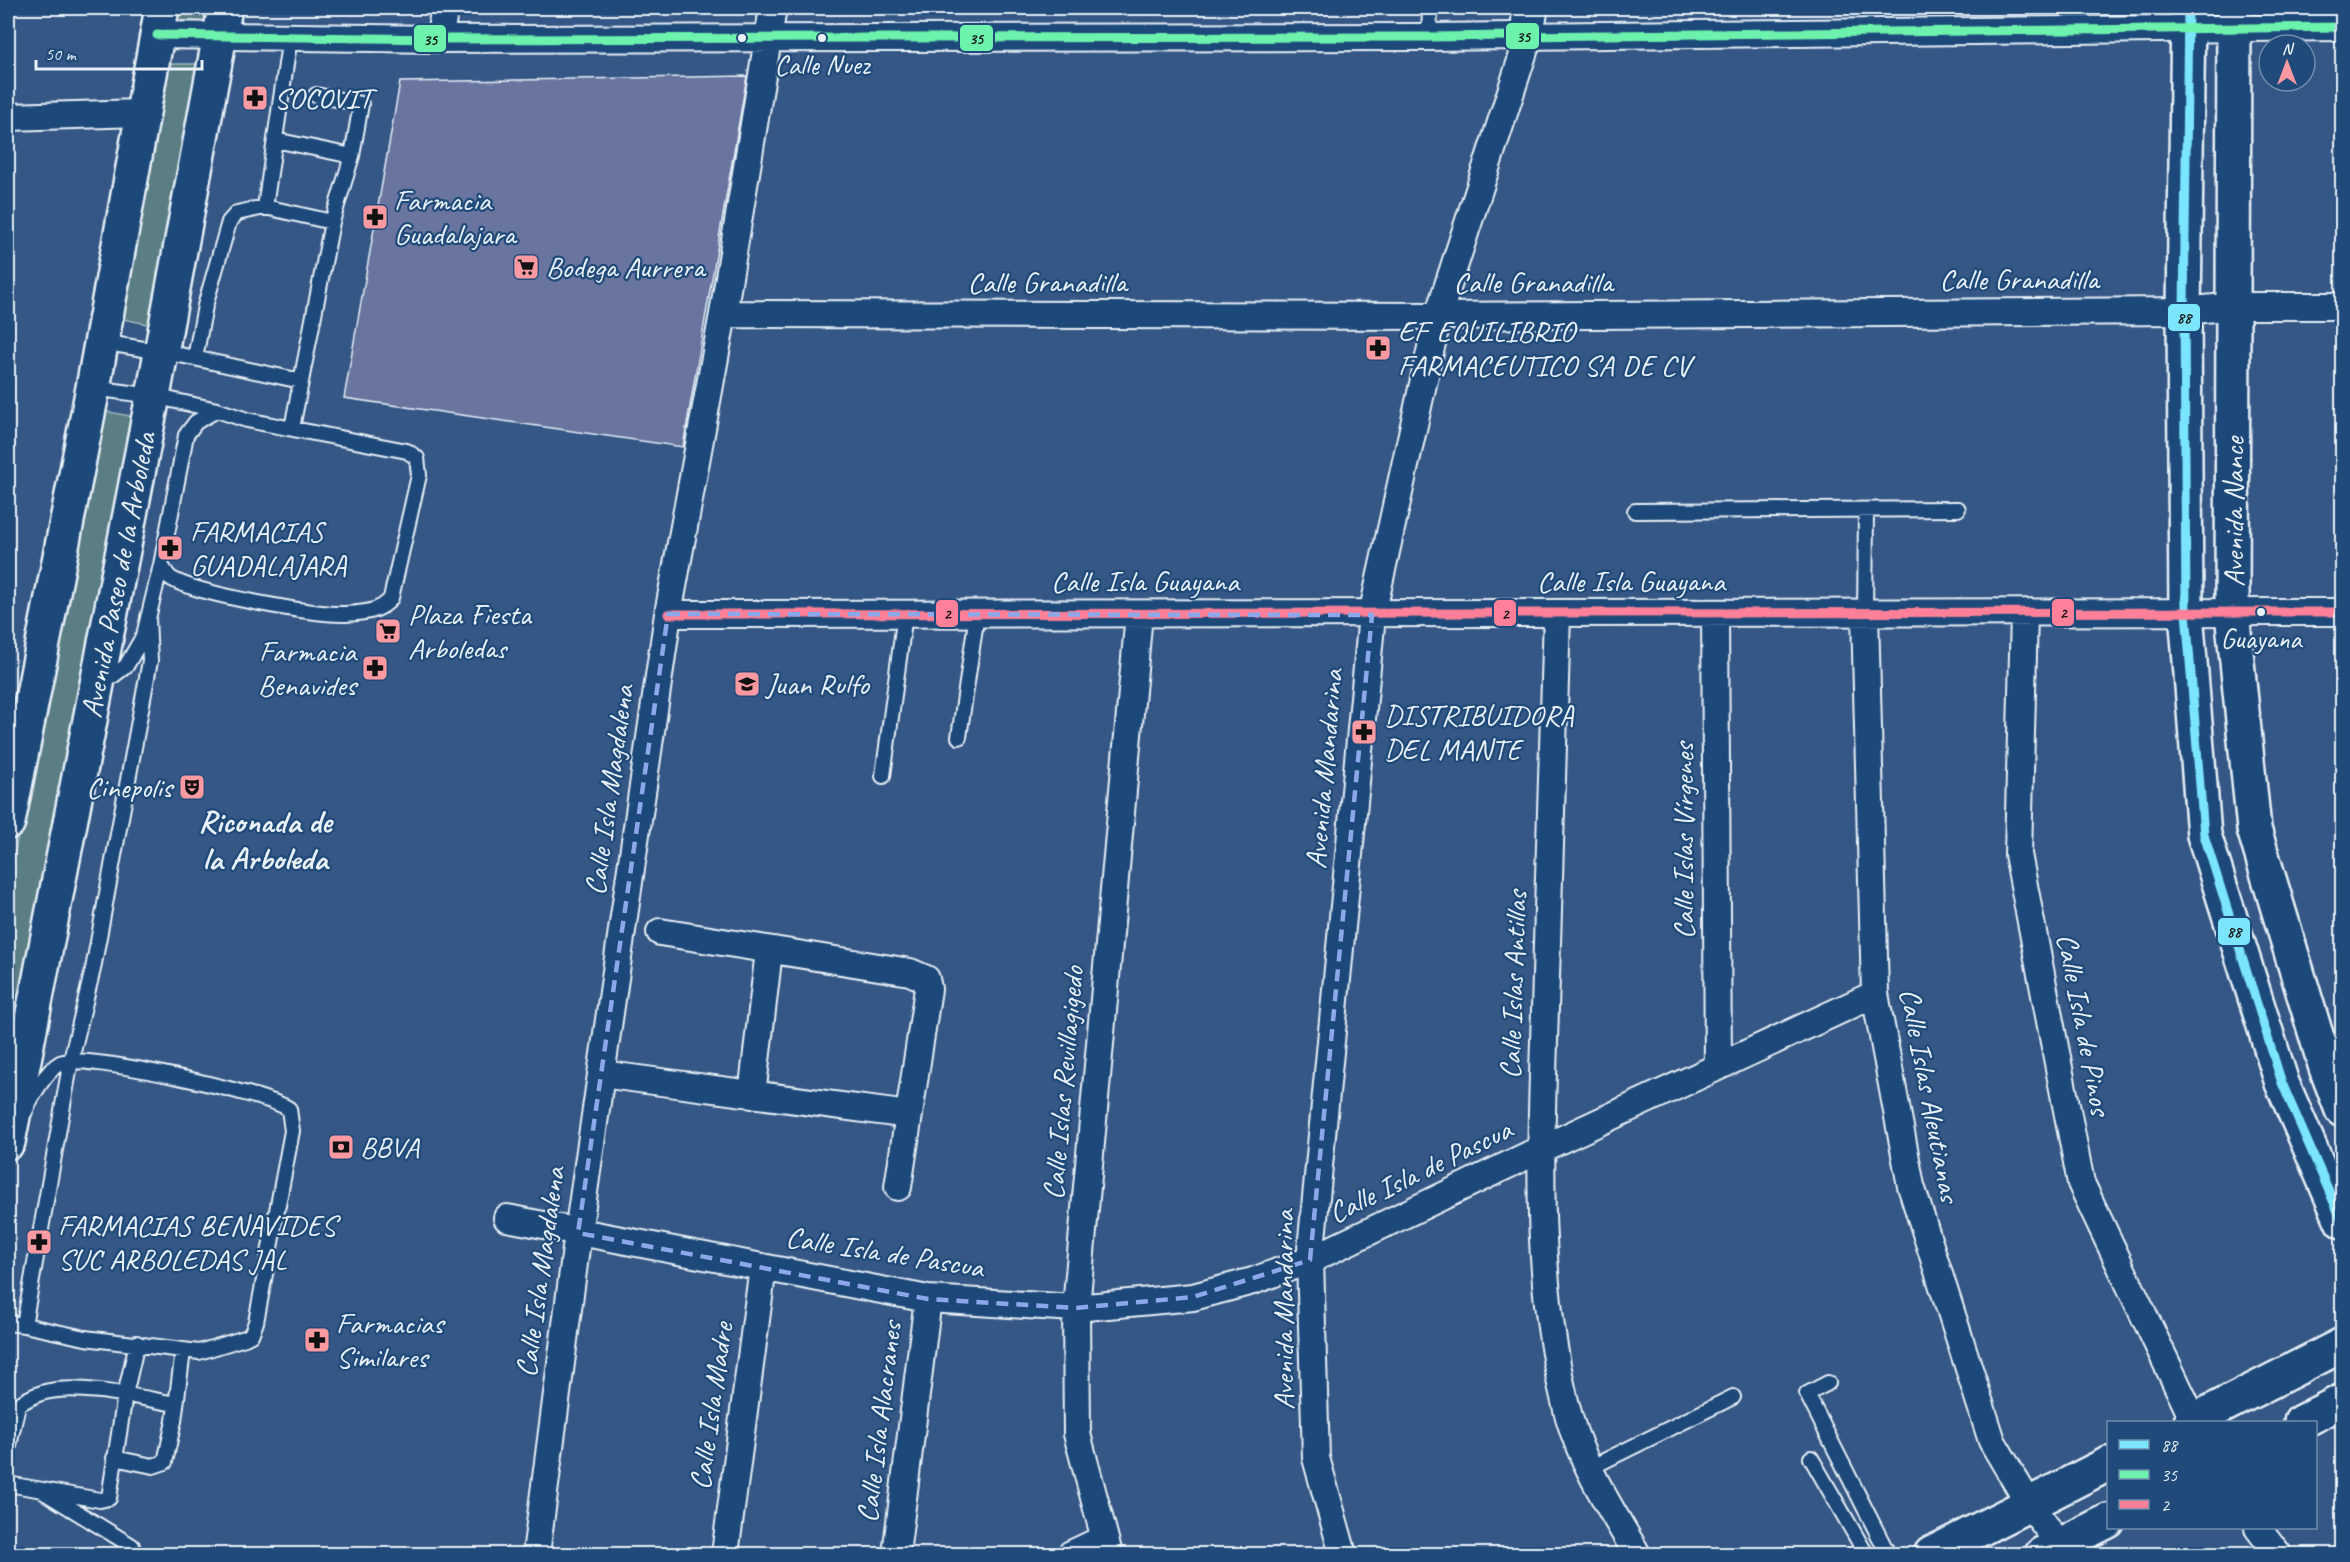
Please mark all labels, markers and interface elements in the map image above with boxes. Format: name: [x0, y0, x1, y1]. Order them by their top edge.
line badge: 35: [1505, 22, 1540, 50]
line badge: 35: [413, 24, 447, 53]
line badge: 35: [959, 24, 994, 52]
text: 35: [1516, 27, 1532, 47]
text: 35: [969, 29, 985, 49]
text: 35: [423, 30, 439, 50]
unlabelled marker: [736, 32, 748, 44]
marker: Calle Nuez: [816, 32, 828, 44]
scale bar: [36, 33, 202, 71]
north arrow: [2257, 33, 2317, 93]
text: N: [2282, 39, 2295, 59]
text: 50 m: [45, 43, 78, 65]
place label: Calle Nuez: [775, 47, 872, 82]
place label: SOCOVIT: [274, 79, 378, 117]
pharmacy icon: SOCOVIT: [240, 83, 270, 113]
place label: Farmacia Guadalajara: [394, 181, 518, 253]
pharmacy icon: Farmacia Guadalajara: [360, 202, 390, 232]
place label: Bodega Aurrera: [546, 248, 707, 286]
supermarket icon: Bodega Aurrera: [511, 252, 541, 282]
street label: Calle Granadilla: [1940, 260, 2101, 298]
street label: Calle Granadilla: [968, 263, 1129, 301]
street label: Calle Granadilla: [1454, 263, 1615, 301]
line badge: 88: [2167, 303, 2201, 332]
text: 88: [2177, 308, 2193, 328]
place label: EF EQUILIBRIO FARMACEUTICO SA DE CV: [1398, 312, 1695, 384]
pharmacy icon: EF EQUILIBRIO FARMACEUTICO SA DE CV: [1363, 333, 1393, 363]
street label: Avenida Paseo de la Arboleda: [72, 427, 165, 721]
street label: Avenida Nance: [2214, 435, 2252, 587]
place label: FARMACIAS GUADALAJARA: [190, 512, 347, 584]
pharmacy icon: FARMACIAS GUADALAJARA: [155, 533, 185, 563]
street label: Calle Isla Guayana: [1051, 562, 1241, 600]
street label: Calle Isla Guayana: [1537, 562, 1727, 600]
place label: Plaza Fiesta Arboledas: [408, 595, 533, 667]
line badge: 2: [2051, 598, 2075, 627]
line badge: 2: [935, 599, 959, 628]
line badge: 2: [1493, 599, 1517, 627]
text: 2: [2059, 603, 2068, 623]
text: 2: [943, 604, 952, 624]
text: 2: [1501, 604, 1510, 624]
marker: Guayana: [2255, 606, 2267, 618]
supermarket icon: Plaza Fiesta Arboledas: [373, 616, 403, 646]
place label: Guayana: [2220, 621, 2303, 656]
place label: Farmacia Benavides: [258, 632, 359, 704]
pharmacy icon: Farmacia Benavides: [360, 653, 390, 683]
place label: Juan Rulfo: [764, 665, 870, 703]
street label: Avenida Mandarina: [1296, 666, 1352, 870]
school or university icon: Juan Rulfo: [732, 669, 762, 699]
street label: Calle Isla Magdalena: [575, 681, 643, 898]
place label: DISTRIBUIDORA DEL MANTE: [1384, 696, 1575, 768]
pharmacy icon: DISTRIBUIDORA DEL MANTE: [1349, 717, 1379, 747]
street label: Calle Islas Vírgenes: [1664, 740, 1702, 939]
place label: Cinepolis: [86, 768, 175, 806]
theatre icon: Cinepolis: [177, 772, 207, 802]
district label: Riconada de la Arboleda: [198, 801, 334, 879]
street label: Calle Islas Antillas: [1491, 888, 1535, 1080]
line badge: 88: [2217, 917, 2251, 946]
text: 88: [2227, 922, 2243, 942]
street label: Calle Isla de Pinos: [2048, 930, 2121, 1121]
street label: Calle Islas Revillagigedo: [1034, 963, 1092, 1201]
street label: Calle Islas Aleutianas: [1891, 985, 1970, 1208]
street label: Calle Isla de Pascua: [1322, 1109, 1520, 1232]
place label: BBVA: [360, 1128, 421, 1166]
bank icon: BBVA: [326, 1132, 356, 1162]
street label: Calle Isla Magdalena: [506, 1163, 574, 1380]
place label: FARMACIAS BENAVIDES SUC ARBOLEDAS JAL: [58, 1206, 341, 1278]
street label: Avenida Mandarina: [1264, 1208, 1302, 1410]
street label: Calle Isla de Pascua: [783, 1218, 988, 1287]
pharmacy icon: FARMACIAS BENAVIDES SUC ARBOLEDAS JAL: [24, 1227, 54, 1257]
place label: Farmacias Similares: [336, 1304, 446, 1376]
street label: Calle Isla Alacranes: [848, 1317, 911, 1525]
street label: Calle Isla Madre: [680, 1318, 742, 1492]
pharmacy icon: Farmacias Similares: [302, 1325, 332, 1355]
legend: [2107, 1421, 2317, 1529]
text: 88: [2161, 1434, 2179, 1456]
text: 35: [2161, 1464, 2178, 1486]
text: 2: [2161, 1494, 2171, 1516]

